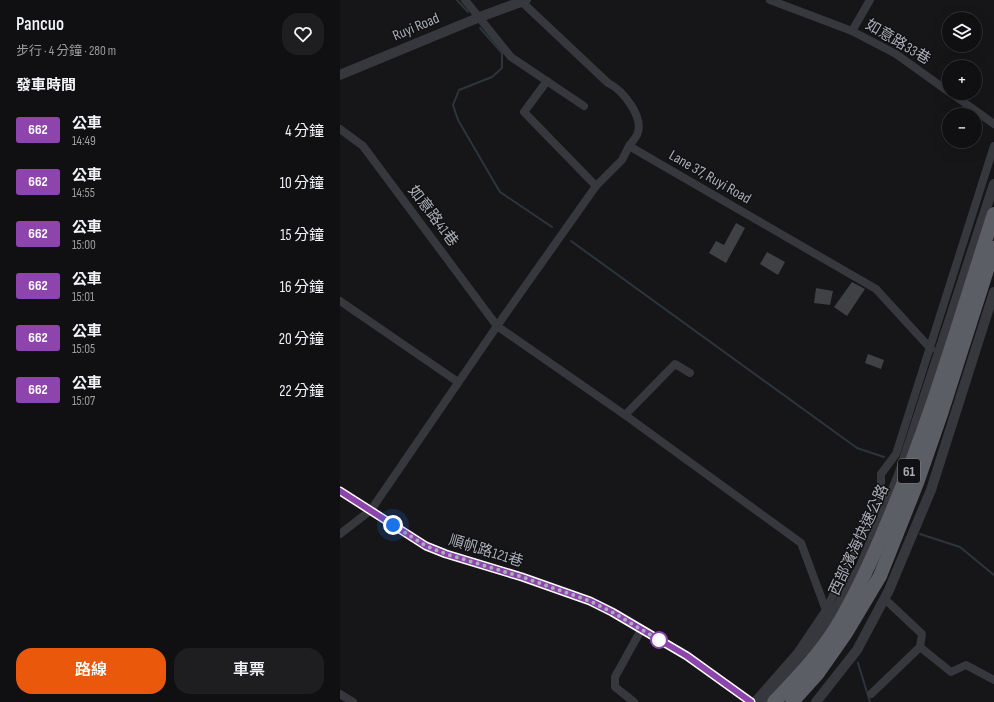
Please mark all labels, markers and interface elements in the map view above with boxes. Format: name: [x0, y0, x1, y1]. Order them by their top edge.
street label: Ruyi Road: [390, 9, 442, 45]
map controls: [942, 12, 982, 148]
button: layers: [942, 12, 982, 52]
text: Pancuo: [16, 13, 64, 36]
button: heart: [282, 13, 324, 55]
street label: 如意路33巷: [862, 15, 934, 69]
text: 步行 · 4 分鐘 · 280 m: [16, 43, 116, 59]
button: +: [942, 60, 982, 100]
text: 發車時間: [16, 76, 76, 95]
button: −: [942, 108, 982, 148]
text: 公車: [72, 114, 102, 133]
text: 662: [28, 121, 48, 138]
text: 4 分鐘: [285, 122, 324, 141]
text: 14:49: [72, 133, 96, 149]
street label: Lane 37, Ruyi Road: [666, 146, 754, 208]
text: 公車: [72, 166, 102, 185]
text: 662: [28, 173, 48, 190]
text: 10 分鐘: [280, 174, 324, 193]
street label: 如意路41巷: [404, 182, 462, 250]
text: 14:55: [72, 185, 95, 201]
text: 公車: [72, 218, 102, 237]
text: 662: [28, 225, 48, 242]
text: 15 分鐘: [280, 226, 324, 245]
text: 15:00: [72, 237, 96, 253]
text: 公車: [72, 270, 102, 289]
text: 662: [28, 277, 48, 294]
text: 16 分鐘: [280, 278, 324, 297]
text: 15:01: [72, 289, 95, 305]
text: 公車: [72, 322, 102, 341]
text: 662: [28, 329, 48, 346]
text: 20 分鐘: [279, 330, 324, 349]
text: 15:05: [72, 341, 95, 357]
text: 公車: [72, 374, 102, 393]
text: 662: [28, 381, 48, 398]
text: 22 分鐘: [279, 382, 324, 401]
text: 15:07: [72, 393, 95, 409]
road number: 61: [898, 459, 920, 483]
street label: 西部濱海快速公路: [825, 482, 893, 598]
your location: [383, 515, 403, 535]
street label: 順帆路121巷: [446, 531, 526, 571]
unlabelled marker: [650, 631, 668, 649]
button: 路線: [16, 648, 166, 694]
button: 車票: [174, 648, 324, 694]

